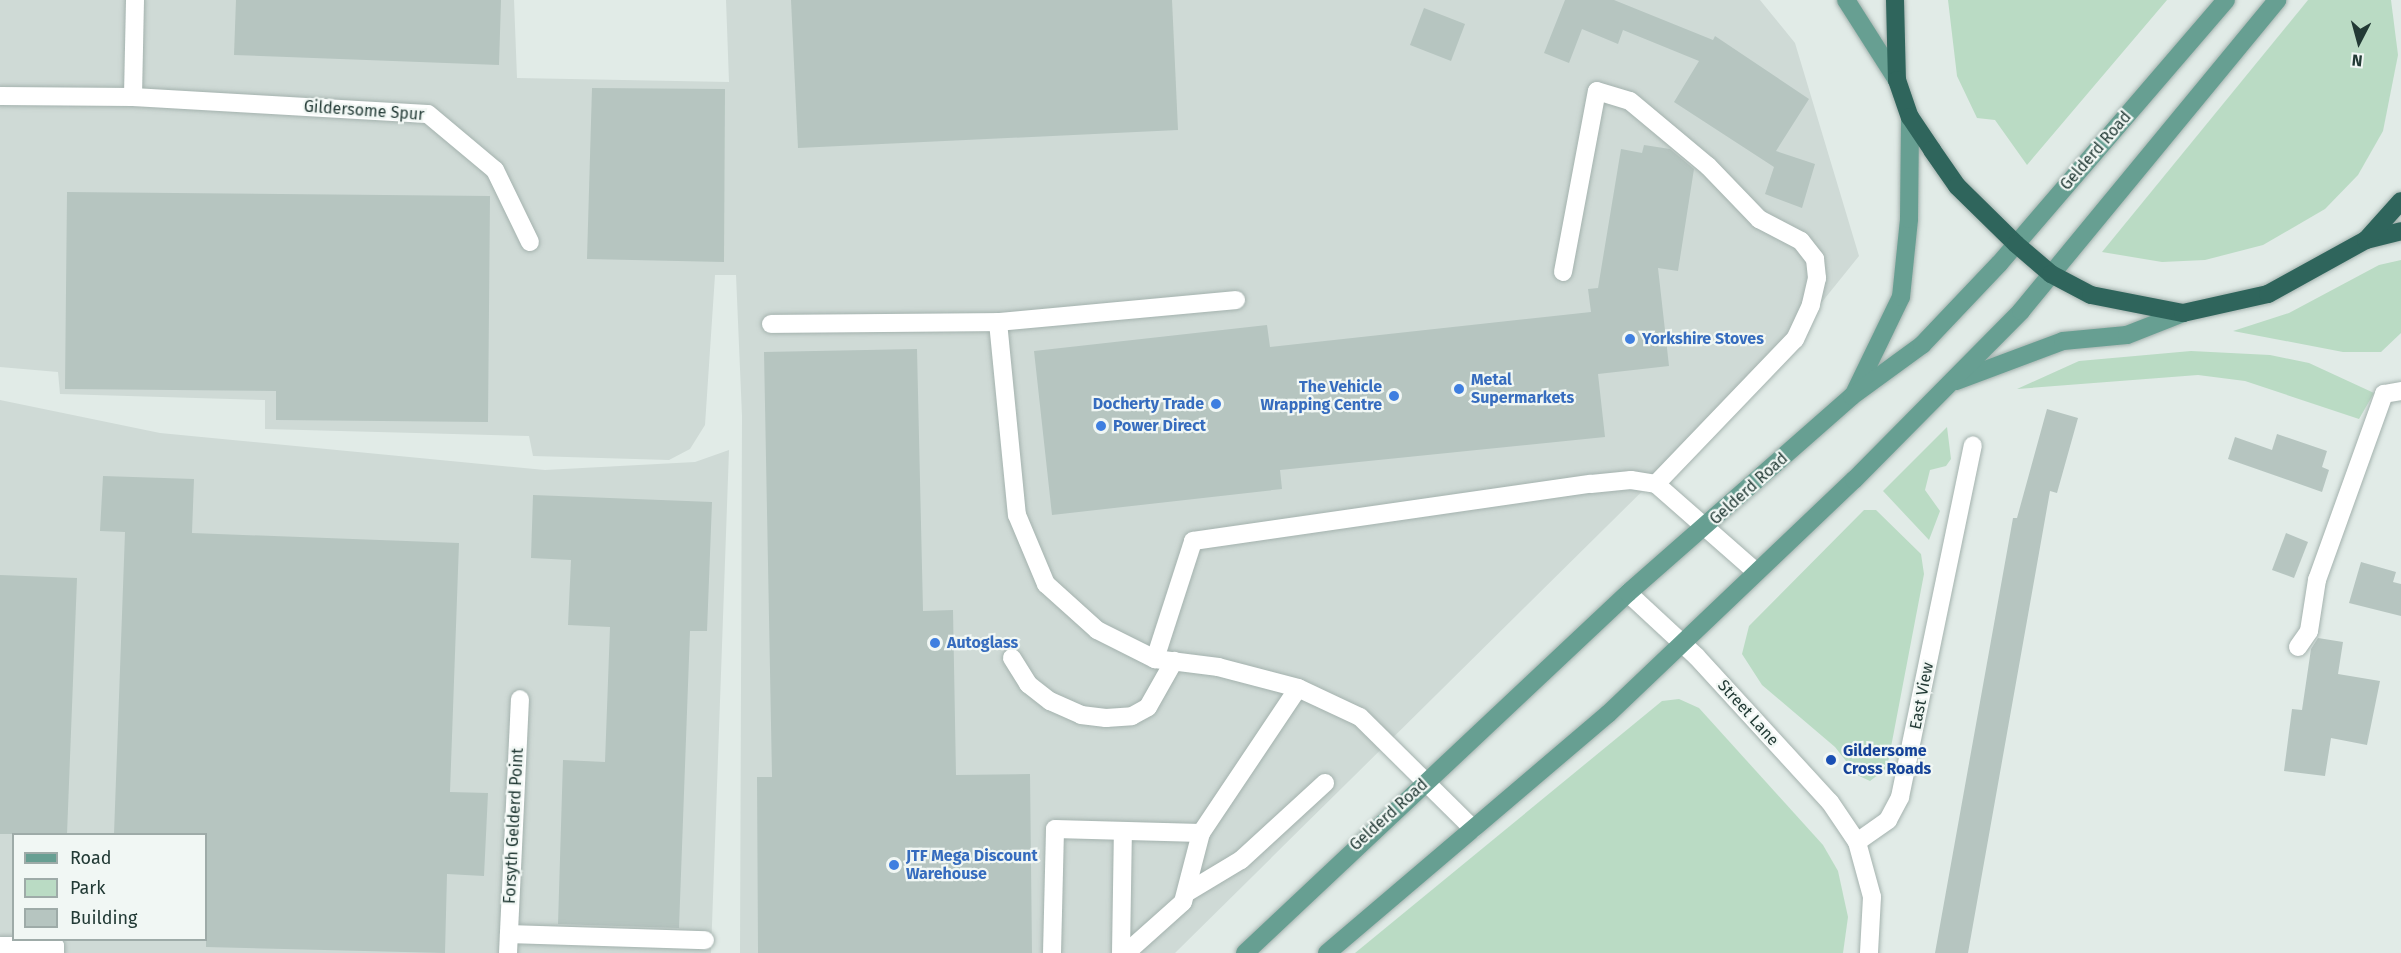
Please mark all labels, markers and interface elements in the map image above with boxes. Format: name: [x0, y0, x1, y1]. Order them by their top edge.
north arrow: [2329, 12, 2389, 72]
text: N: [2351, 50, 2363, 70]
street label: Gildersome Spur: [303, 97, 425, 125]
street label: Gelderd Road: [2057, 108, 2135, 194]
place label: Yorkshire Stoves: [1642, 329, 1764, 349]
marker: Yorkshire Stoves: [1623, 332, 1637, 346]
place label: Metal Supermarkets: [1471, 370, 1574, 408]
place label: The Vehicle Wrapping Centre: [1261, 377, 1382, 415]
marker: Metal Supermarkets: [1452, 382, 1466, 396]
marker: The Vehicle Wrapping Centre: [1387, 389, 1401, 403]
place label: Docherty Trade: [1093, 394, 1204, 414]
marker: Docherty Trade: [1209, 397, 1223, 411]
place label: Power Direct: [1113, 416, 1206, 436]
marker: Power Direct: [1094, 419, 1108, 433]
street label: Gelderd Road: [1706, 449, 1792, 529]
place label: Autoglass: [947, 633, 1018, 653]
marker: Autoglass: [928, 636, 942, 650]
street label: East View: [1906, 661, 1938, 731]
street label: Street Lane: [1713, 676, 1783, 750]
place label: Gildersome Cross Roads: [1843, 741, 1931, 779]
street label: Forsyth Gelderd Point: [500, 748, 528, 904]
marker: Gildersome Cross Roads: [1824, 753, 1838, 767]
street label: Gelderd Road: [1346, 775, 1432, 855]
legend: [12, 833, 207, 941]
place label: JTF Mega Discount Warehouse: [906, 846, 1038, 884]
text: Road: [70, 847, 112, 869]
marker: JTF Mega Discount Warehouse: [887, 858, 901, 872]
text: Park: [70, 877, 105, 899]
text: Building: [70, 907, 137, 929]

